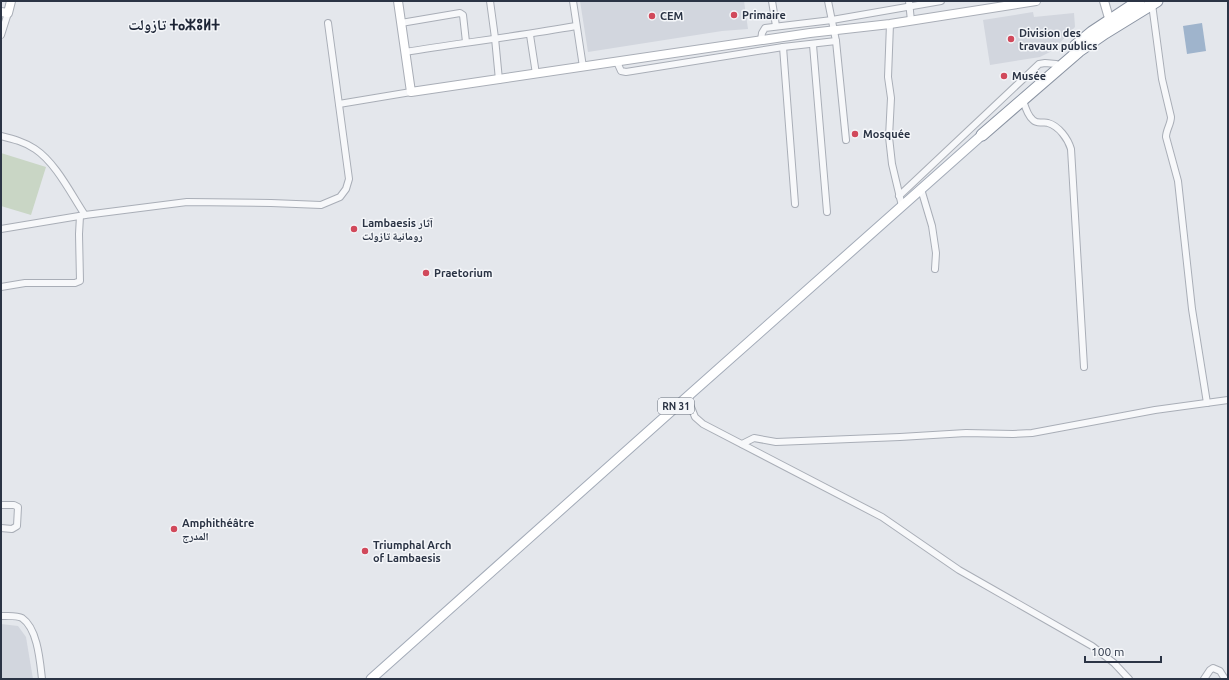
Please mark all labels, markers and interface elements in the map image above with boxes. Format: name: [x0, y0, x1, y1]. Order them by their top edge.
place label: Primaire: [742, 9, 786, 21]
place label: CEM: [660, 10, 684, 22]
marker: Primaire: [729, 10, 739, 20]
marker: CEM: [647, 11, 657, 21]
district label: تازولت ⵜⴰⵣⵓⵍⵜ: [128, 16, 221, 33]
place label: Division des travaux publics: [1019, 27, 1097, 52]
marker: Division des travaux publics: [1006, 34, 1016, 44]
place label: Musée: [1012, 70, 1046, 82]
marker: Musée: [999, 71, 1009, 81]
place label: Mosquée: [863, 128, 910, 140]
marker: Mosquée: [850, 129, 860, 139]
place label: Lambaesis آثار رومانية تازولت: [362, 217, 433, 243]
marker: Lambaesis آثار رومانية تازولت: [349, 224, 359, 234]
place label: Praetorium: [434, 267, 492, 279]
marker: Praetorium: [421, 268, 431, 278]
road number: RN 31: [658, 398, 694, 414]
place label: Amphithéâtre المدرج: [182, 517, 254, 544]
marker: Amphithéâtre المدرج: [169, 524, 179, 534]
place label: Triumphal Arch of Lambaesis: [373, 539, 451, 564]
marker: Triumphal Arch of Lambaesis: [360, 546, 370, 556]
scale bar: [1085, 638, 1161, 664]
text: 100 m: [1091, 645, 1124, 658]

